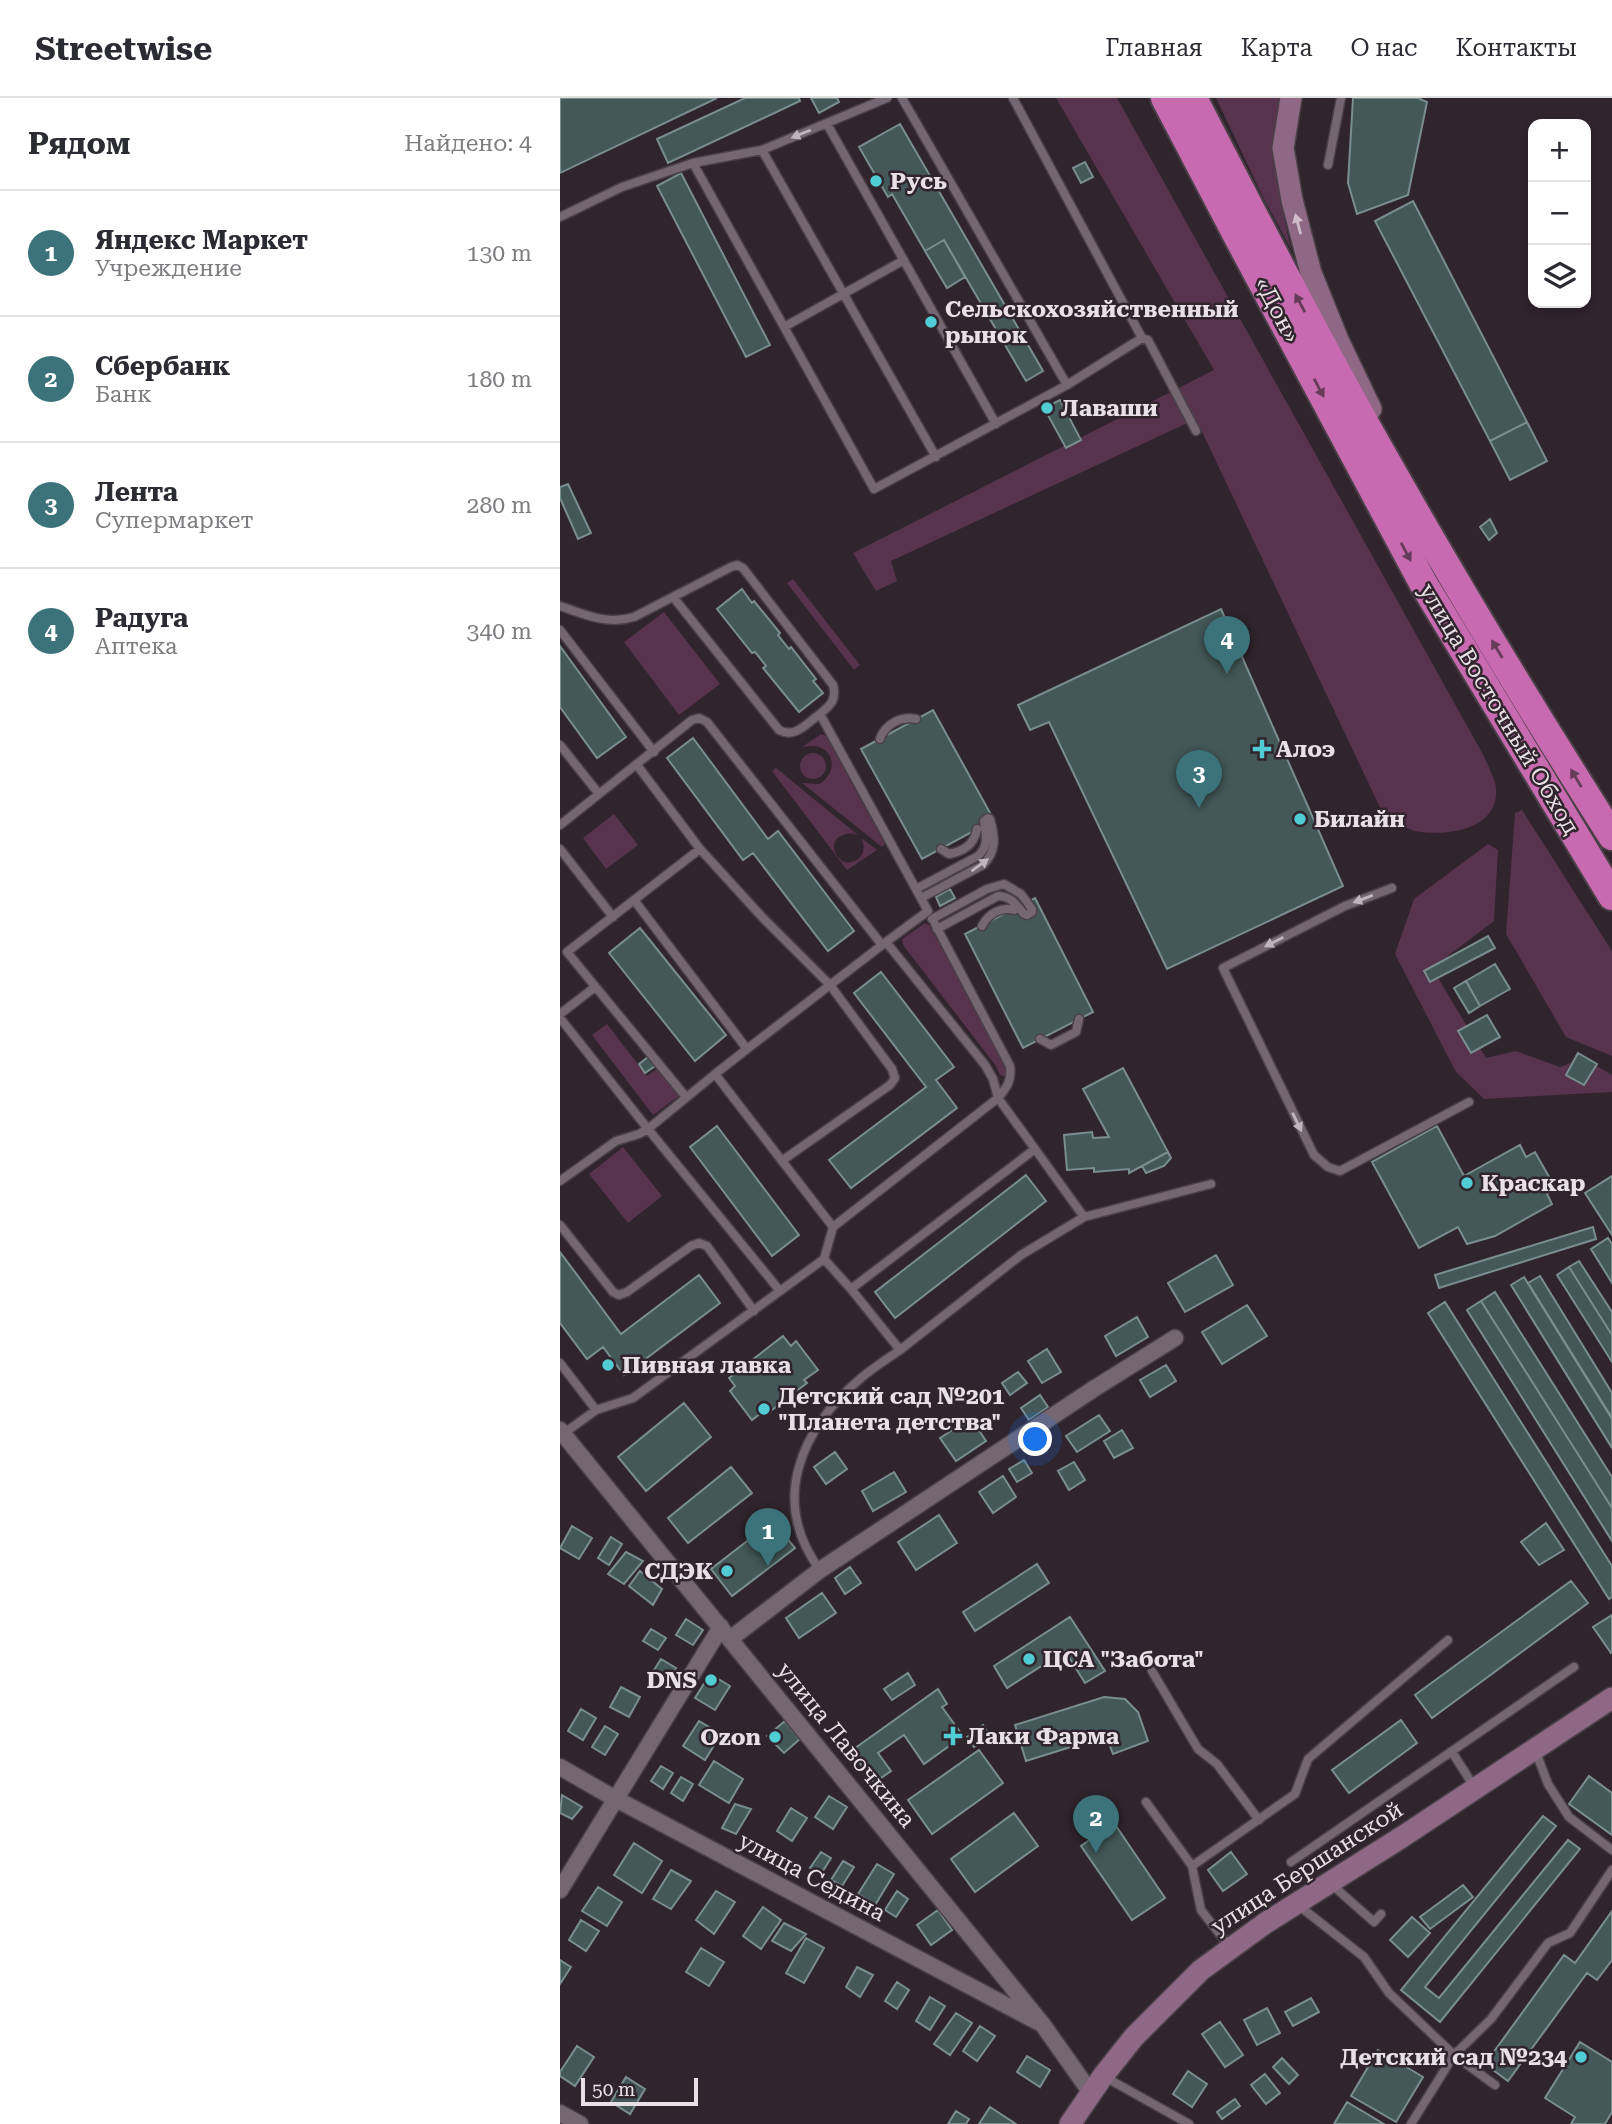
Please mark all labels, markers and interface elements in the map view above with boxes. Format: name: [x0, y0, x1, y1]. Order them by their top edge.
text: Streetwise: [35, 29, 212, 68]
text: Главная: [1105, 34, 1203, 62]
text: Карта: [1241, 34, 1312, 62]
text: О нас: [1350, 34, 1417, 62]
text: Контакты: [1455, 34, 1577, 62]
map controls: [1528, 119, 1591, 308]
button: +: [1528, 119, 1591, 182]
text: Рядом: [28, 126, 130, 161]
one-way arrow: [791, 129, 812, 140]
text: Найдено: 4: [404, 130, 532, 157]
place label: Русь: [890, 168, 947, 195]
marker: Русь: [868, 173, 884, 189]
button: −: [1528, 182, 1591, 245]
one-way arrow: [1292, 213, 1303, 235]
text: Яндекс Маркет: [95, 225, 308, 255]
text: 1: [45, 240, 57, 267]
text: 130 m: [467, 240, 532, 267]
button: layers: [1528, 245, 1591, 308]
text: Учреждение: [95, 255, 242, 282]
street label: «Дон»: [1249, 273, 1305, 347]
one-way arrow: [1294, 293, 1305, 313]
place label: Сельскохозяйственный рынок: [945, 296, 1239, 349]
marker: Сельскохозяйственный рынок: [923, 314, 939, 330]
text: Сбербанк: [95, 351, 230, 381]
text: 2: [45, 366, 57, 393]
text: 180 m: [467, 366, 532, 393]
one-way arrow: [1313, 378, 1324, 398]
text: Банк: [95, 381, 152, 408]
place label: Лаваши: [1061, 395, 1158, 422]
marker: Лаваши: [1039, 400, 1055, 416]
text: Лента: [95, 477, 178, 507]
text: 3: [45, 492, 57, 519]
text: 280 m: [467, 492, 532, 519]
text: Супермаркет: [95, 507, 253, 534]
one-way arrow: [1400, 542, 1412, 562]
street label: улица Восточный Обход: [1413, 579, 1585, 839]
text: Радуга: [95, 603, 188, 633]
pin: 4: [1204, 616, 1250, 674]
text: 4: [45, 618, 57, 645]
text: 340 m: [467, 618, 532, 645]
text: Аптека: [95, 633, 177, 660]
one-way arrow: [1490, 639, 1503, 658]
place label: Алоэ: [1276, 736, 1335, 763]
marker: Алоэ: [1254, 741, 1270, 757]
pin: 3: [1176, 750, 1222, 808]
one-way arrow: [1569, 768, 1582, 788]
place label: Билайн: [1314, 806, 1405, 833]
marker: Билайн: [1292, 811, 1308, 827]
one-way arrow: [971, 858, 989, 872]
one-way arrow: [1353, 894, 1374, 905]
one-way arrow: [1264, 937, 1284, 948]
one-way arrow: [1292, 1112, 1303, 1132]
place label: Краскар: [1481, 1170, 1585, 1197]
marker: Краскар: [1459, 1175, 1475, 1191]
place label: Пивная лавка: [622, 1352, 792, 1379]
marker: Пивная лавка: [600, 1357, 616, 1373]
place label: Детский сад №201 "Планета детства": [778, 1383, 1005, 1436]
marker: Детский сад №201 "Планета детства": [756, 1401, 772, 1417]
your location: [1018, 1422, 1052, 1456]
pin: 1: [745, 1508, 791, 1566]
place label: СДЭК: [644, 1558, 713, 1585]
marker: СДЭК: [719, 1563, 735, 1579]
place label: ЦСА "Забота": [1043, 1646, 1204, 1673]
marker: ЦСА "Забота": [1021, 1651, 1037, 1667]
street label: улица Лавочкина: [771, 1657, 921, 1833]
place label: DNS: [646, 1667, 697, 1694]
marker: DNS: [703, 1672, 719, 1688]
place label: Лаки Фарма: [967, 1723, 1120, 1750]
place label: Ozon: [700, 1724, 762, 1751]
marker: Лаки Фарма: [945, 1728, 961, 1744]
marker: Ozon: [767, 1729, 783, 1745]
pin: 2: [1073, 1795, 1119, 1853]
street label: улица Бершанской: [1206, 1796, 1408, 1940]
street label: улица Седина: [734, 1827, 891, 1927]
place label: Детский сад №234: [1340, 2044, 1567, 2071]
marker: Детский сад №234: [1573, 2049, 1589, 2065]
scale bar: [581, 2075, 698, 2107]
text: 50 m: [592, 2078, 635, 2101]

